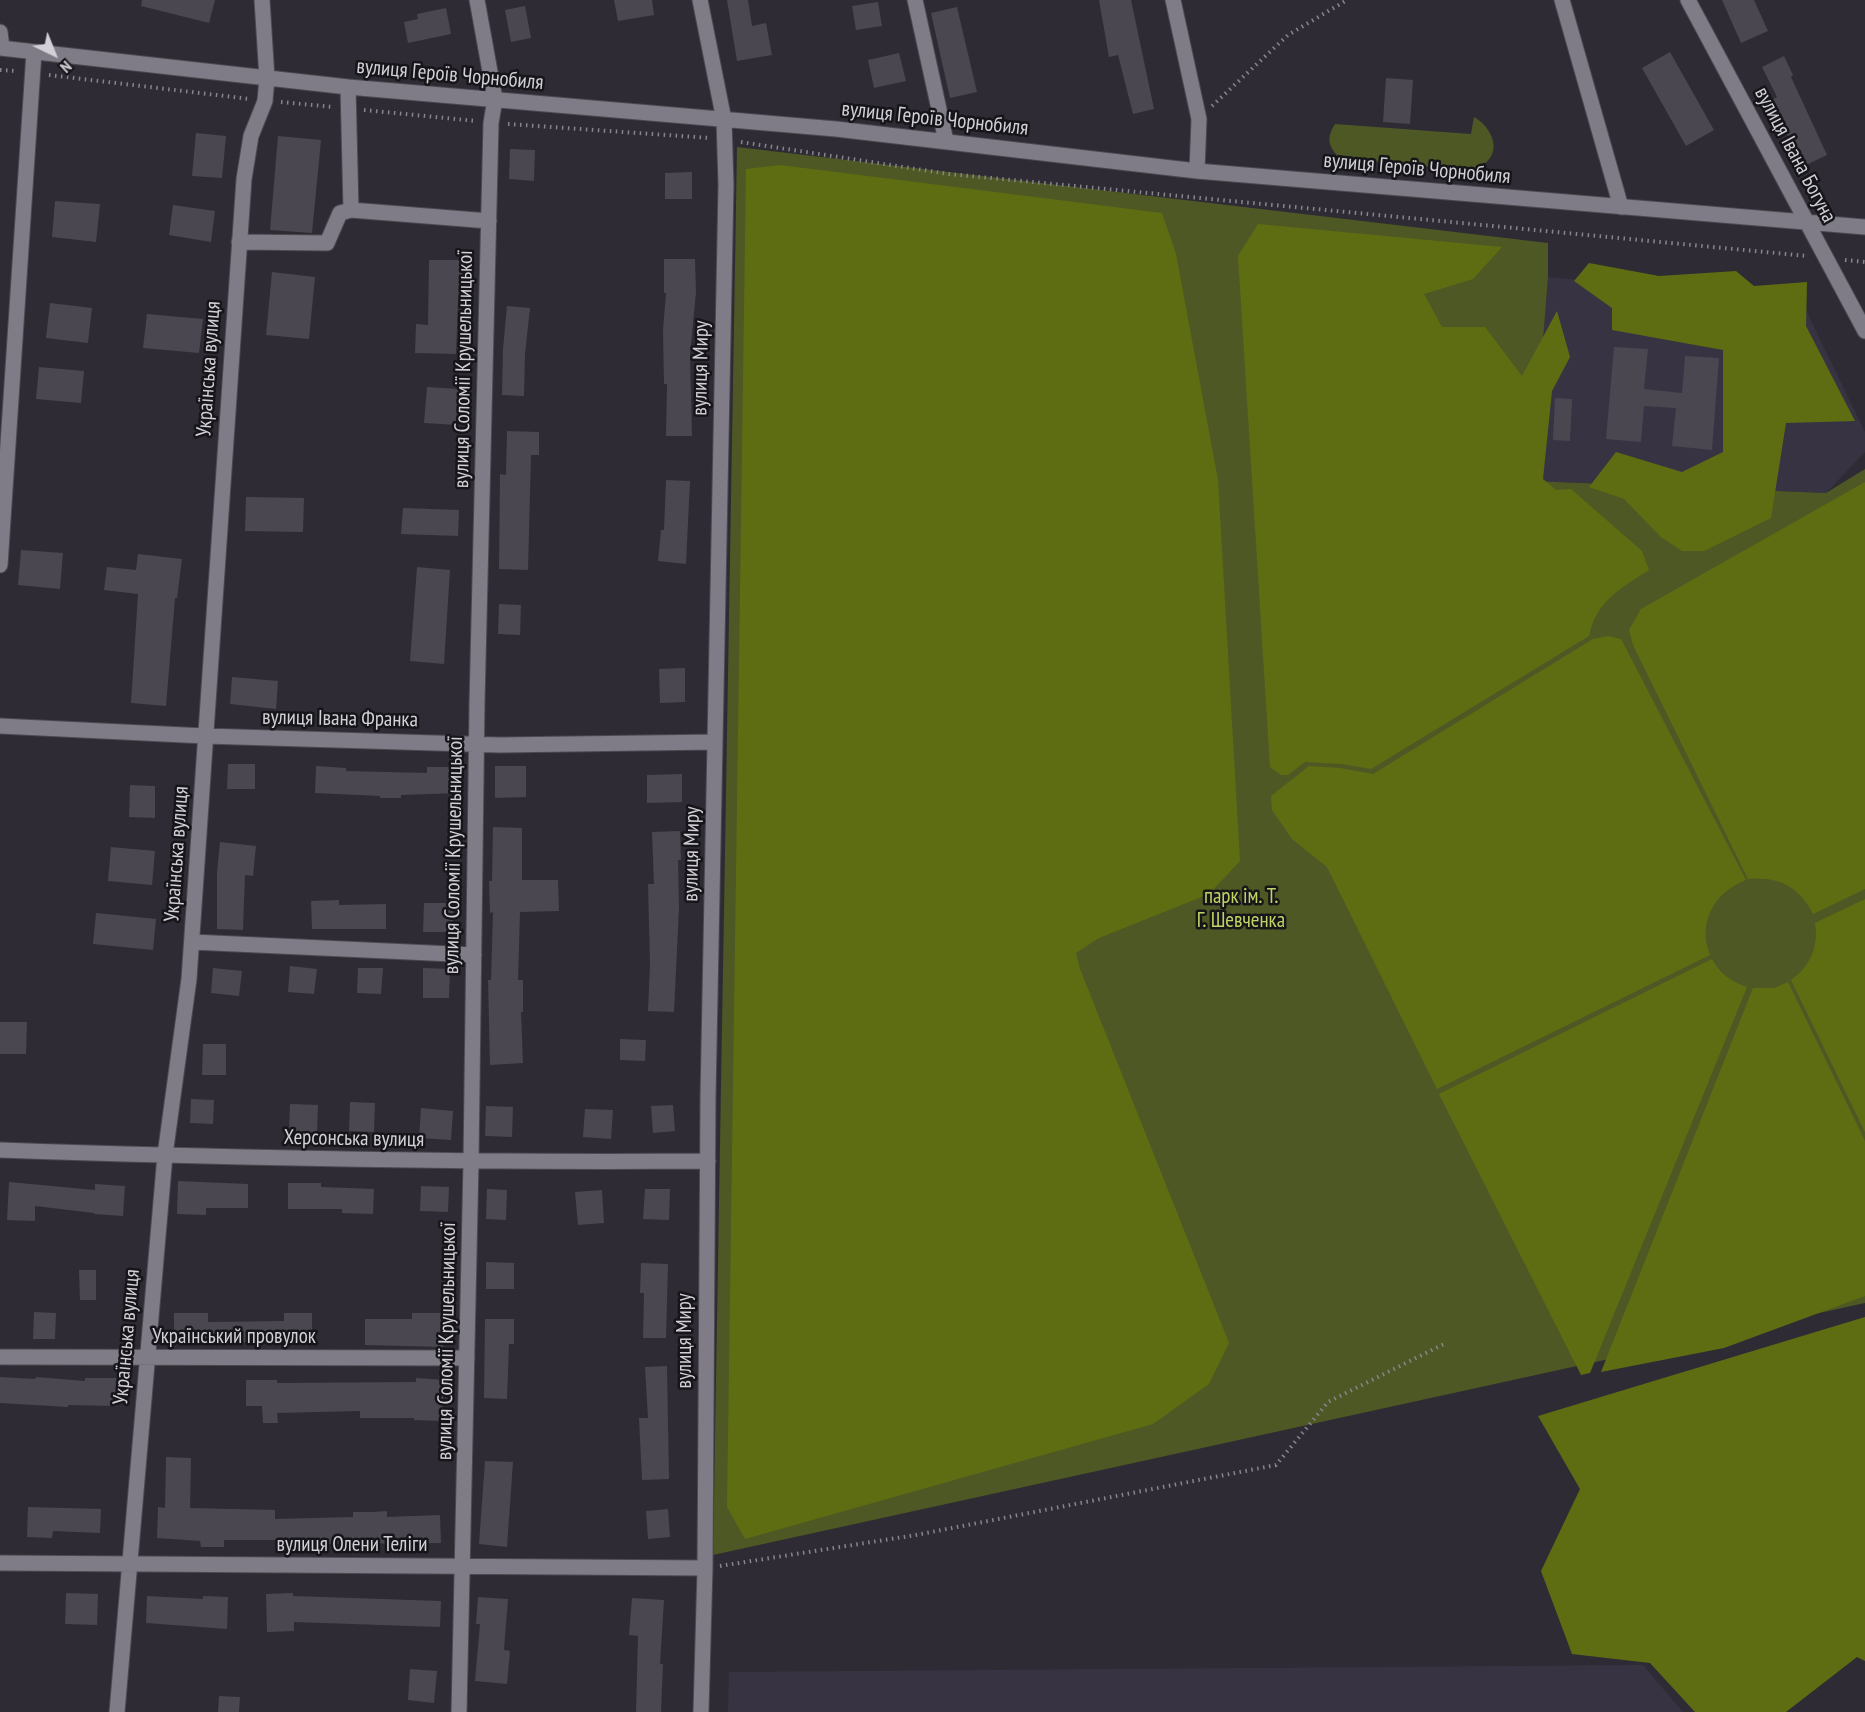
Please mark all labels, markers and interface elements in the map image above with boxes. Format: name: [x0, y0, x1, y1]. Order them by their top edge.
north arrow: [24, 24, 84, 84]
street label: вулиця Героїв Чорнобиля: [355, 54, 545, 96]
text: N: [56, 57, 76, 77]
street label: вулиця Івана Богуна: [1749, 83, 1841, 227]
street label: вулиця Героїв Чорнобиля: [840, 97, 1030, 141]
street label: вулиця Героїв Чорнобиля: [1322, 148, 1512, 190]
street label: вулиця Соломії Крушельницької: [449, 250, 479, 488]
street label: Українська вулиця: [192, 300, 226, 438]
street label: вулиця Миру: [688, 320, 714, 416]
street label: вулиця Івана Франка: [262, 705, 418, 733]
street label: вулиця Соломії Крушельницької: [439, 736, 469, 974]
street label: Українська вулиця: [160, 785, 194, 923]
street label: вулиця Миру: [679, 806, 705, 902]
park label: парк ім. Т. Г. Шевченка: [1197, 884, 1285, 934]
street label: Херсонська вулиця: [284, 1125, 424, 1153]
street label: вулиця Соломії Крушельницької: [432, 1222, 462, 1460]
street label: Українська вулиця: [109, 1268, 145, 1406]
street label: вулиця Миру: [672, 1293, 698, 1389]
street label: Український провулок: [152, 1324, 316, 1350]
street label: вулиця Олени Теліги: [277, 1532, 427, 1558]

